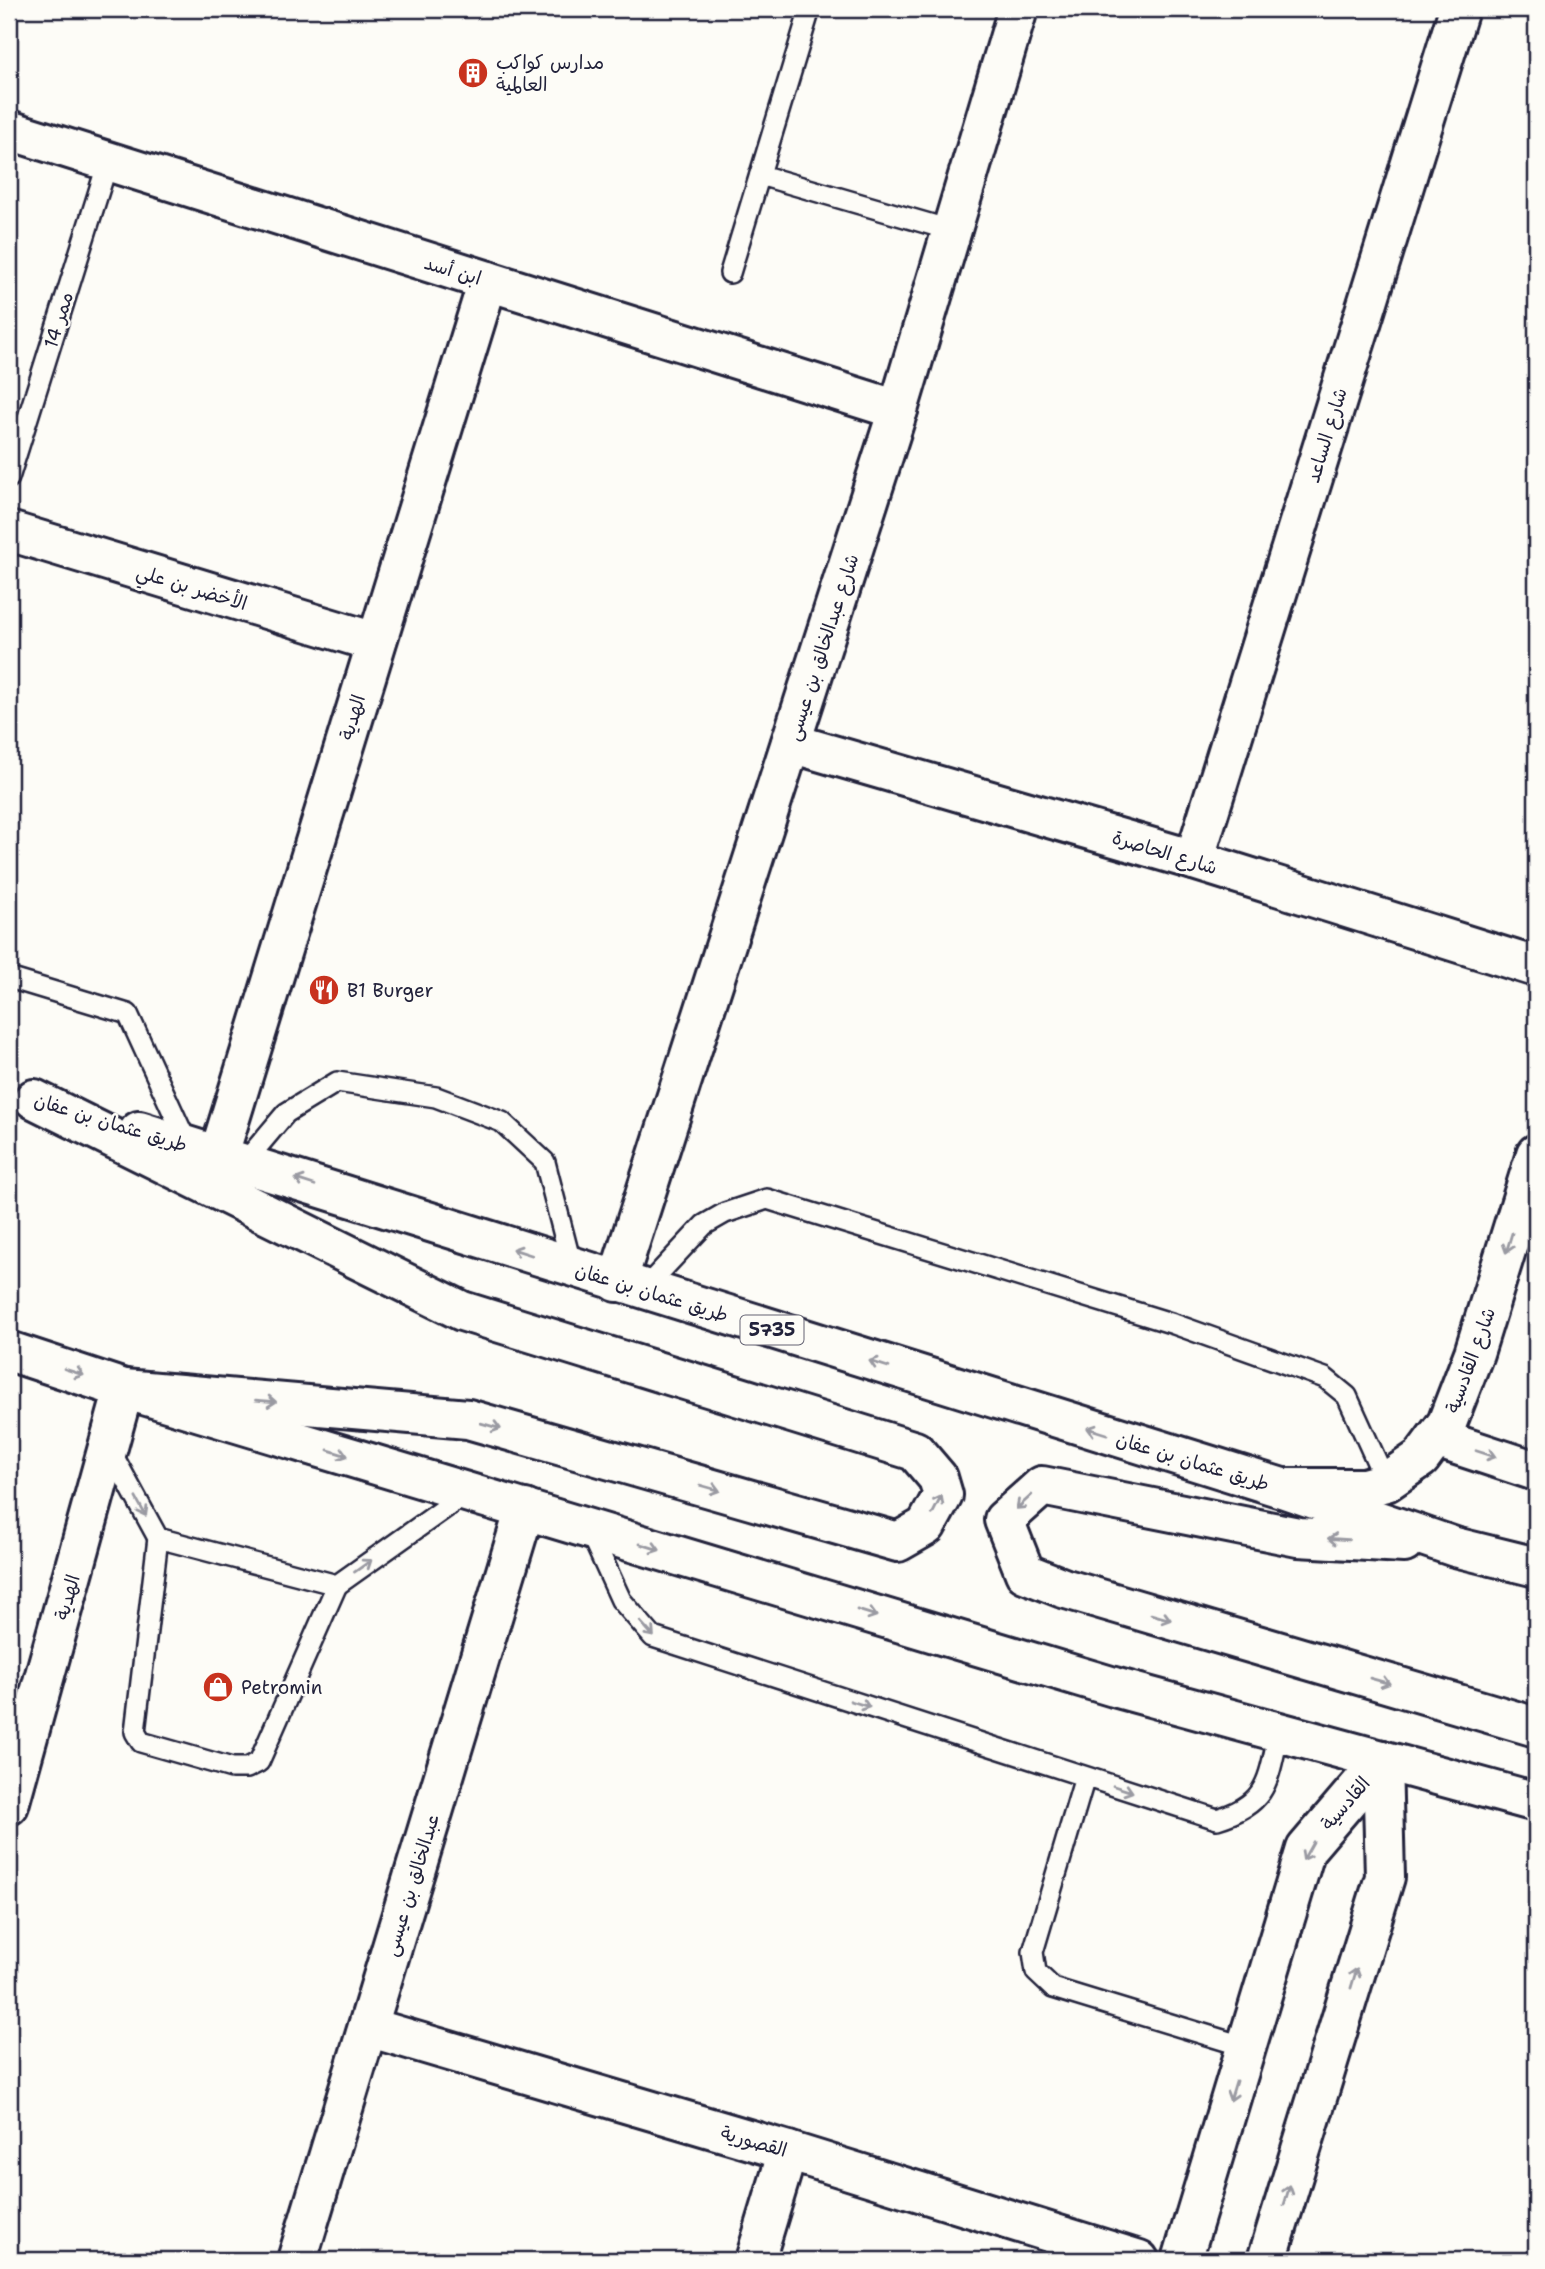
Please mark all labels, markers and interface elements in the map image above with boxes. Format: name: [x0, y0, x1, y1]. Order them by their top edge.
place label: مدارس كواكب العالمية: [496, 50, 604, 97]
building icon: مدارس كواكب العالمية: [456, 56, 490, 90]
street label: ابن أسد: [421, 250, 484, 291]
street label: ممر 14: [38, 289, 79, 351]
street label: شارع الساعد: [1300, 385, 1354, 486]
street label: شارع عبدالخالق بن عيسى: [780, 551, 865, 744]
street label: الأخضر بن علي: [132, 559, 250, 620]
street label: الهدية: [334, 691, 371, 743]
street label: شارع الحاصرة: [1109, 825, 1220, 881]
restaurant icon: B1 Burger: [307, 973, 341, 1007]
place label: B1 Burger: [347, 978, 433, 1003]
street label: طريق عثمان بن عفان: [31, 1087, 190, 1158]
one-way arrow: [295, 1175, 317, 1188]
one-way arrow: [1501, 1231, 1514, 1253]
one-way arrow: [511, 1245, 533, 1258]
street label: طريق عثمان بن عفان: [572, 1257, 731, 1328]
street label: شارع القادسية: [1440, 1304, 1502, 1417]
road number: 5735: [740, 1316, 804, 1344]
one-way arrow: [869, 1356, 891, 1369]
one-way arrow: [62, 1367, 84, 1379]
one-way arrow: [254, 1395, 276, 1408]
one-way arrow: [480, 1420, 502, 1433]
one-way arrow: [1086, 1424, 1108, 1437]
street label: طريق عثمان بن عفان: [1113, 1426, 1272, 1497]
one-way arrow: [327, 1448, 349, 1461]
one-way arrow: [1475, 1449, 1497, 1462]
one-way arrow: [698, 1482, 721, 1495]
one-way arrow: [1015, 1494, 1033, 1510]
one-way arrow: [931, 1495, 945, 1516]
one-way arrow: [135, 1496, 148, 1517]
one-way arrow: [1327, 1533, 1350, 1546]
one-way arrow: [638, 1542, 660, 1555]
one-way arrow: [353, 1559, 372, 1573]
street label: الهدية: [49, 1571, 86, 1623]
one-way arrow: [856, 1607, 878, 1620]
one-way arrow: [1150, 1611, 1172, 1624]
one-way arrow: [638, 1620, 655, 1637]
shop icon: Petromin: [201, 1670, 235, 1704]
place label: Petromin: [241, 1675, 322, 1700]
one-way arrow: [1368, 1675, 1390, 1688]
one-way arrow: [848, 1699, 870, 1712]
street label: القادسية: [1315, 1771, 1376, 1835]
one-way arrow: [1112, 1783, 1134, 1796]
street label: عبدالخالق بن عيسى: [378, 1811, 445, 1959]
one-way arrow: [1301, 1840, 1315, 1860]
one-way arrow: [1349, 1967, 1361, 1989]
one-way arrow: [1225, 2079, 1238, 2101]
street label: القصورية: [718, 2120, 790, 2163]
one-way arrow: [1281, 2184, 1294, 2206]

